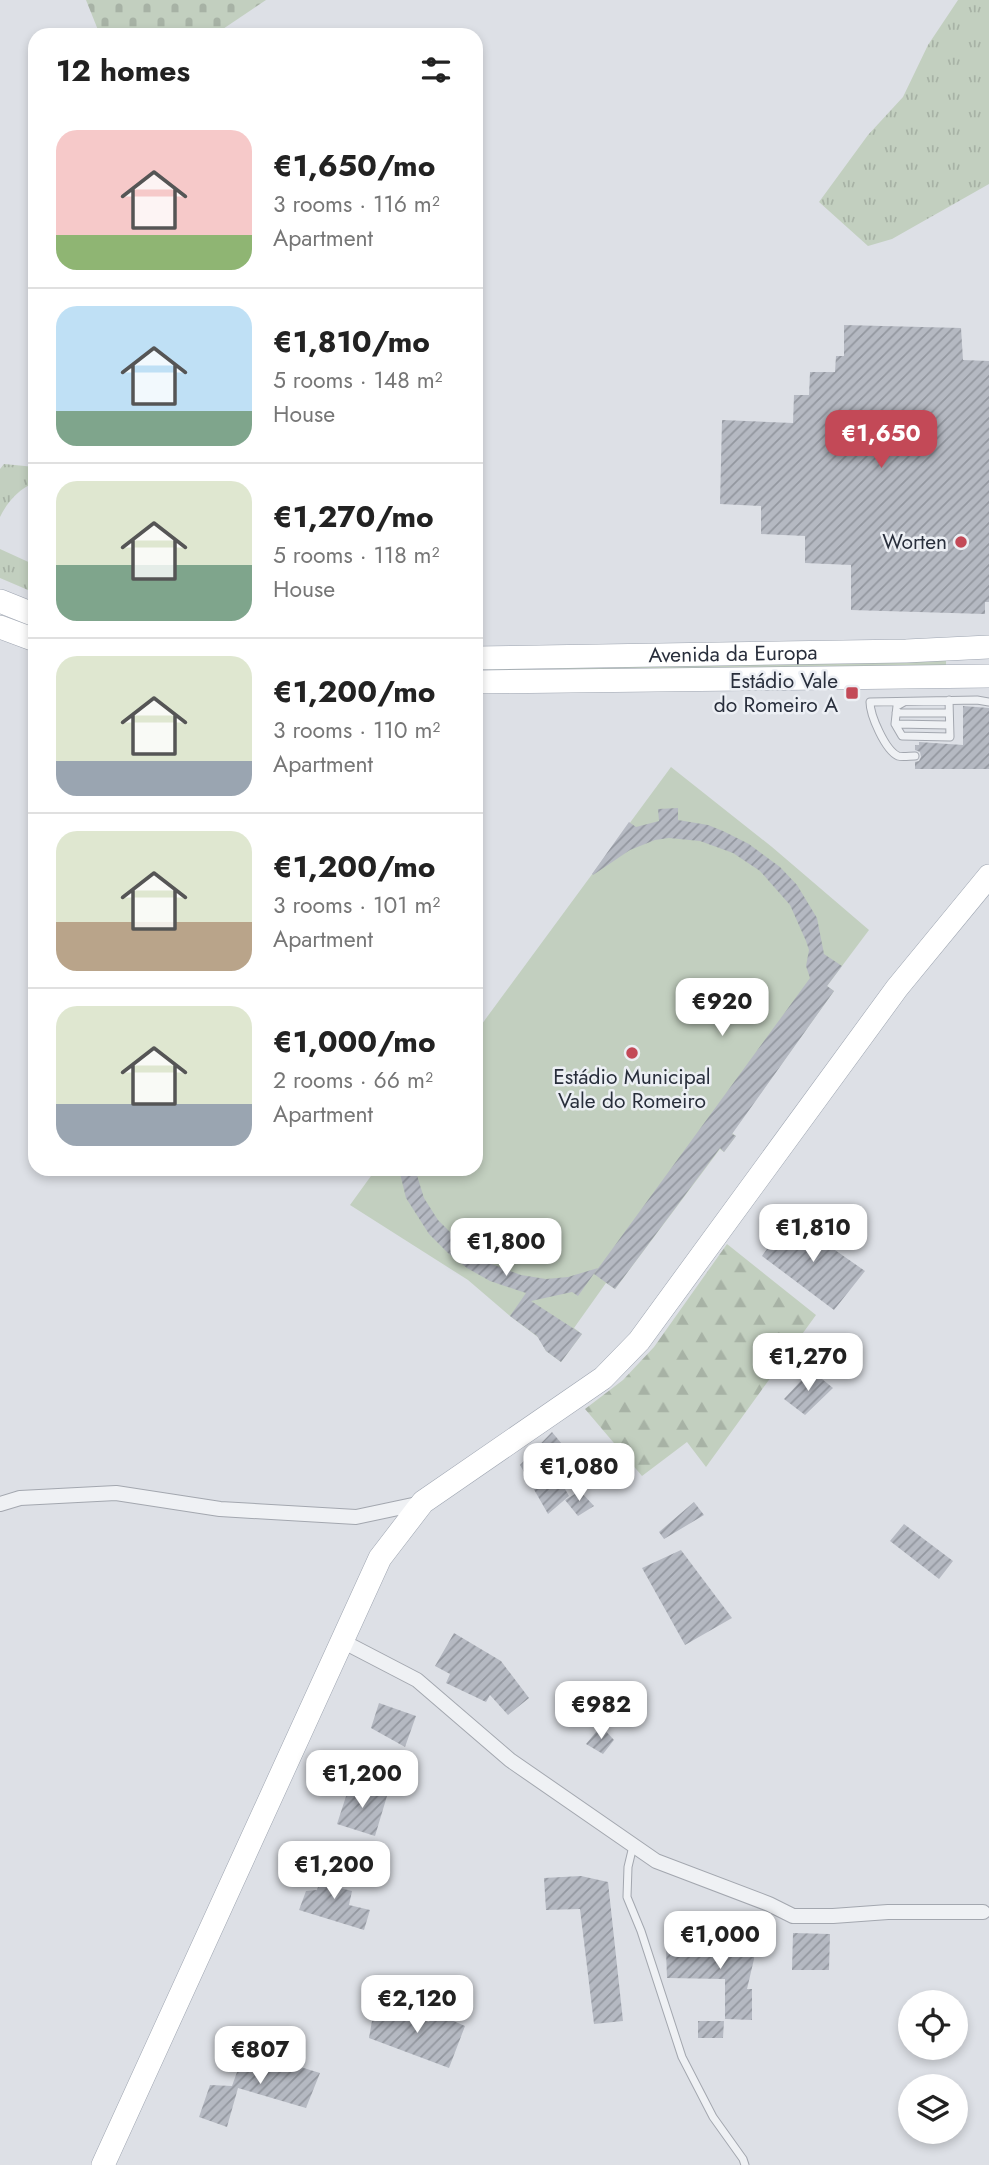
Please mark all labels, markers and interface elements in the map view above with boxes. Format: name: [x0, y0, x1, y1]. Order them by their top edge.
text: 12 homes: [56, 49, 190, 92]
icon: filters: [417, 51, 455, 89]
text: €1,650/mo: [273, 144, 435, 187]
icon: home: [112, 158, 196, 242]
text: 3 rooms · 116 m²: [273, 187, 440, 221]
text: Apartment: [273, 221, 373, 255]
text: €1,810/mo: [273, 320, 430, 363]
icon: home: [112, 334, 196, 418]
text: 5 rooms · 148 m²: [273, 363, 443, 397]
text: House: [273, 397, 335, 431]
pin: €1,650: [824, 410, 938, 470]
text: €1,650: [841, 416, 921, 450]
text: €1,270/mo: [273, 495, 434, 538]
icon: home: [112, 509, 196, 593]
place label: Worten: [882, 527, 947, 557]
marker: Worten: [953, 534, 969, 550]
text: 5 rooms · 118 m²: [273, 538, 440, 572]
text: House: [273, 572, 335, 606]
street label: Avenida da Europa: [648, 637, 818, 670]
place label: Estádio Vale do Romeiro A: [714, 666, 838, 720]
text: €1,200/mo: [273, 670, 435, 713]
icon: home: [112, 684, 196, 768]
marker: Estádio Vale do Romeiro A: [844, 685, 860, 701]
text: 3 rooms · 110 m²: [273, 713, 440, 747]
text: Apartment: [273, 747, 373, 781]
text: €1,200/mo: [273, 845, 435, 888]
icon: home: [112, 859, 196, 943]
text: 3 rooms · 101 m²: [273, 888, 440, 922]
text: Apartment: [273, 922, 373, 956]
pin: €920: [681, 978, 763, 1038]
text: €920: [692, 984, 752, 1018]
text: €1,000/mo: [273, 1020, 436, 1063]
icon: home: [112, 1034, 196, 1118]
marker: Estádio Municipal Vale do Romeiro: [624, 1045, 640, 1061]
place label: Estádio Municipal Vale do Romeiro: [553, 1062, 711, 1116]
text: 2 rooms · 66 m²: [273, 1063, 433, 1097]
text: Apartment: [273, 1097, 373, 1131]
pin: €1,810: [756, 1204, 870, 1264]
text: €1,810: [775, 1210, 851, 1244]
pin: €1,800: [449, 1218, 563, 1278]
text: €1,800: [466, 1224, 546, 1258]
pin: €1,270: [751, 1334, 865, 1393]
text: €1,270: [769, 1339, 847, 1373]
pin: €1,080: [522, 1444, 636, 1503]
text: €1,080: [539, 1449, 619, 1483]
pin: €982: [560, 1682, 642, 1741]
text: €982: [571, 1687, 631, 1721]
pin: €1,200: [305, 1750, 419, 1810]
text: €1,200: [322, 1756, 402, 1790]
pin: €1,200: [277, 1842, 391, 1901]
text: €1,200: [294, 1847, 374, 1881]
pin: €1,000: [663, 1912, 777, 1971]
text: €1,000: [680, 1917, 760, 1951]
pin: €2,120: [360, 1976, 474, 2035]
text: €2,120: [377, 1981, 457, 2015]
map controls: [898, 1990, 968, 2144]
button: locate: [898, 1990, 968, 2060]
pin: €807: [219, 2026, 301, 2086]
text: €807: [231, 2032, 289, 2066]
button: layers: [898, 2074, 968, 2144]

